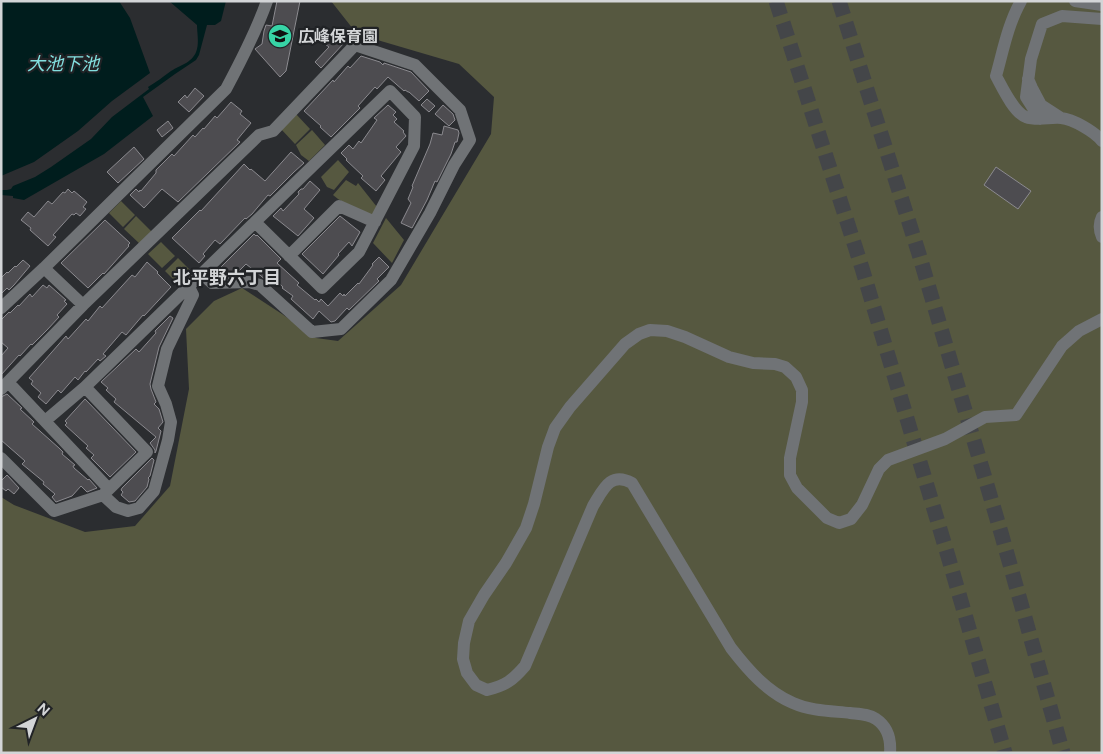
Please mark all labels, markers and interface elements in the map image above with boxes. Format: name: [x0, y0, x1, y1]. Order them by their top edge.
school or university icon: 広峰保育園: [267, 23, 293, 49]
place label: 広峰保育園: [298, 27, 378, 46]
water label: 大池下池: [27, 53, 101, 74]
district label: 北平野六丁目: [173, 267, 281, 288]
north arrow: [10, 694, 60, 744]
text: N: [34, 700, 53, 719]

